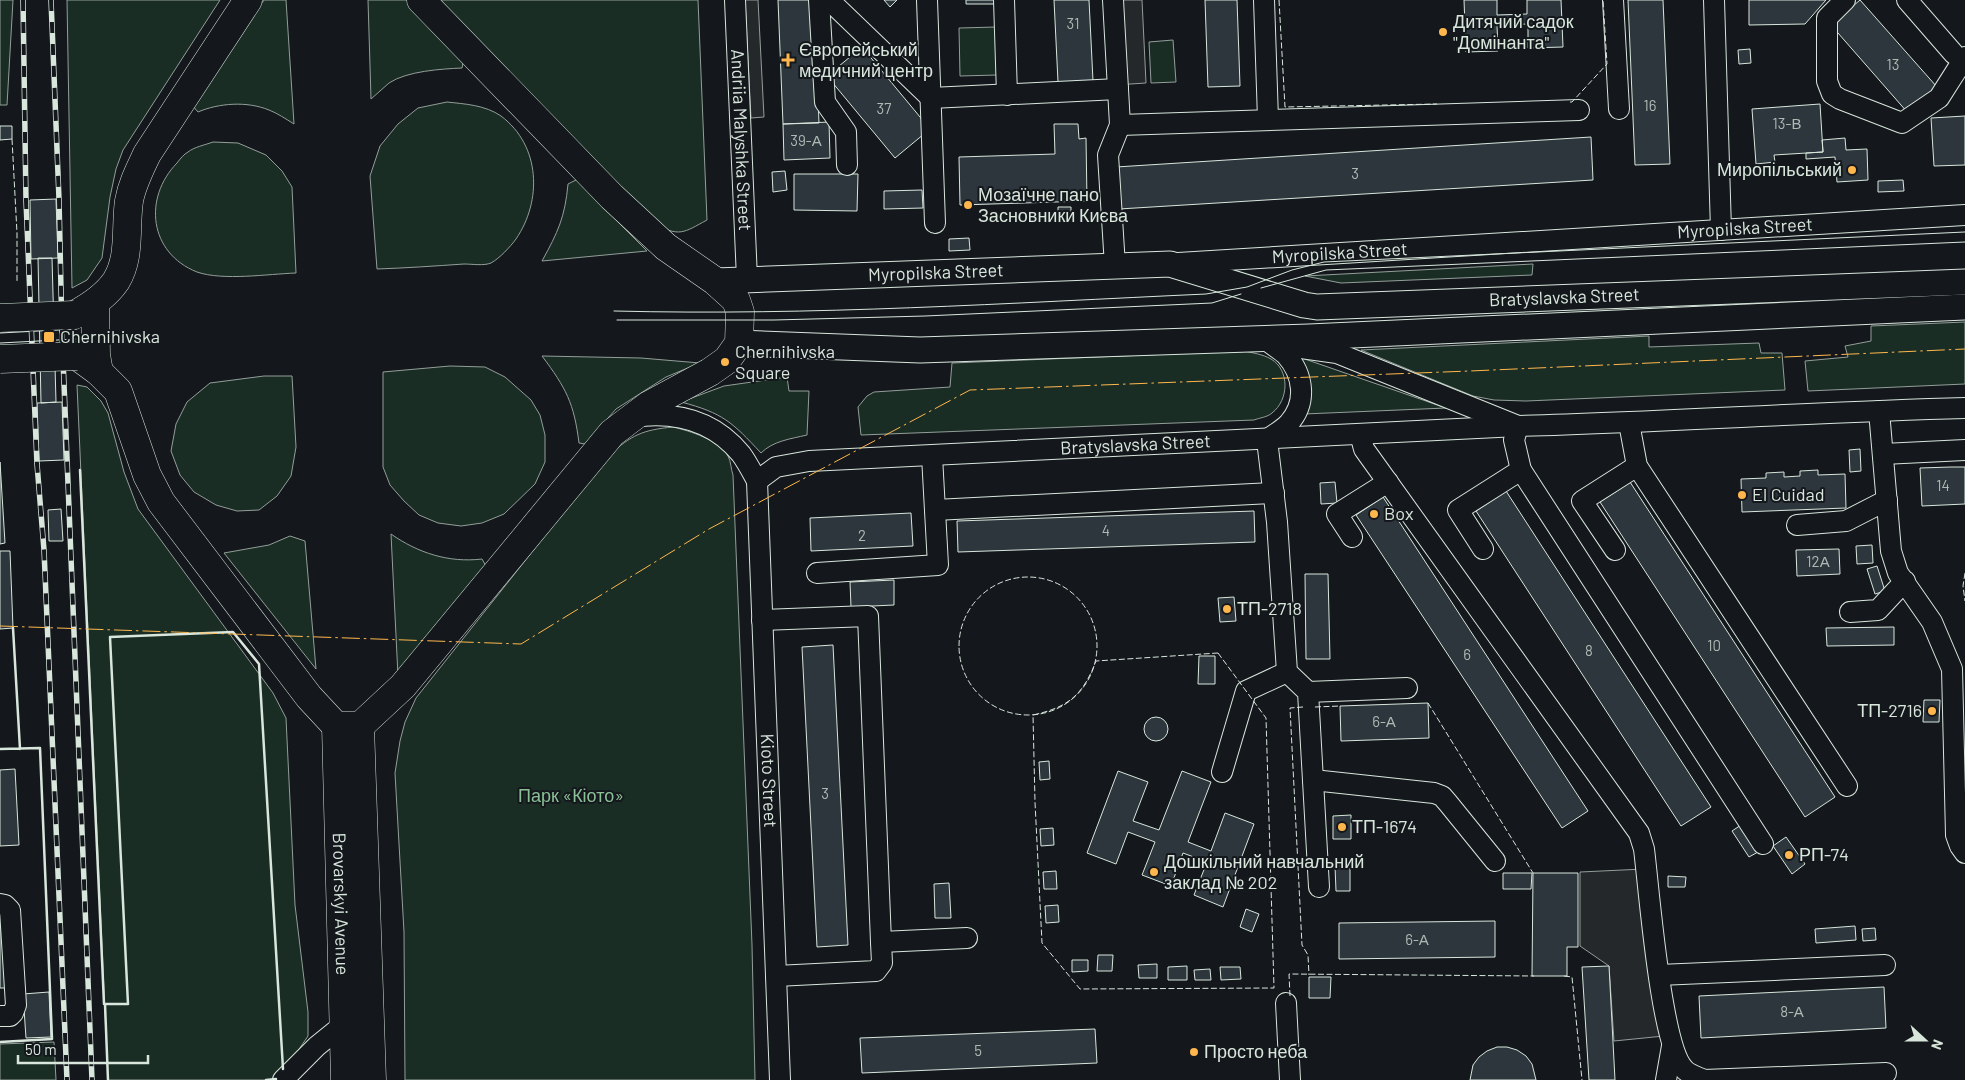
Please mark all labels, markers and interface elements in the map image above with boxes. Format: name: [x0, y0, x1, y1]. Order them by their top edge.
place label: Дитячий садок "Домінанта": [1453, 10, 1574, 53]
house number: 31: [1067, 14, 1079, 32]
marker: Дитячий садок "Домінанта": [1437, 26, 1449, 38]
place label: Європейський медичний центр: [799, 38, 933, 81]
street label: Andriia Malyshka Street: [727, 48, 757, 231]
marker: Європейський медичний центр: [781, 53, 795, 67]
house number: 13: [1887, 55, 1899, 73]
house number: 16: [1644, 96, 1656, 114]
house number: 37: [877, 99, 891, 117]
house number: 13-В: [1773, 114, 1801, 132]
house number: 39-А: [790, 131, 822, 149]
place label: Миропільський: [1717, 158, 1842, 180]
house number: 3: [1351, 164, 1359, 182]
marker: Миропільський: [1846, 164, 1858, 176]
place label: Мозаїчне пано Засновники Києва: [978, 183, 1129, 226]
marker: Мозаїчне пано Засновники Києва: [962, 199, 974, 211]
street label: Myropilska Street: [1677, 212, 1813, 243]
street label: Myropilska Street: [1271, 237, 1408, 267]
street label: Myropilska Street: [868, 258, 1004, 285]
street label: Bratyslavska Street: [1488, 283, 1640, 310]
place label: Chernihivska: [60, 325, 160, 347]
marker: Chernihivska: [42, 330, 56, 344]
place label: Chernihivska Square: [735, 340, 835, 383]
marker: Chernihivska Square: [719, 356, 731, 368]
street label: Bratyslavska Street: [1060, 429, 1211, 459]
house number: 14: [1936, 476, 1950, 494]
place label: El Cuidad: [1752, 483, 1825, 505]
marker: El Cuidad: [1736, 489, 1748, 501]
place label: Box: [1384, 502, 1414, 524]
marker: Box: [1368, 508, 1380, 520]
house number: 4: [1102, 521, 1110, 539]
house number: 2: [858, 526, 866, 544]
house number: 12А: [1806, 552, 1830, 570]
place label: ТП-2718: [1237, 597, 1302, 619]
marker: ТП-2718: [1221, 603, 1233, 615]
house number: 10: [1707, 636, 1721, 654]
house number: 8: [1585, 641, 1593, 659]
house number: 6: [1463, 645, 1471, 663]
place label: ТП-2716: [1857, 699, 1922, 721]
marker: ТП-2716: [1926, 705, 1938, 717]
house number: 6-А: [1372, 712, 1396, 730]
street label: Kioto Street: [757, 733, 782, 828]
park label: Парк «Кіото»: [518, 784, 624, 806]
house number: 3: [821, 784, 829, 802]
place label: ТП-1674: [1352, 815, 1417, 837]
marker: ТП-1674: [1336, 821, 1348, 833]
street label: Brovarskyi Avenue: [329, 832, 354, 976]
place label: РП-74: [1799, 843, 1849, 865]
marker: РП-74: [1783, 849, 1795, 861]
place label: Дошкільний навчальний заклад № 202: [1164, 850, 1364, 893]
marker: Дошкільний навчальний заклад № 202: [1148, 866, 1160, 878]
house number: 6-А: [1405, 930, 1429, 948]
house number: 8-А: [1780, 1002, 1804, 1020]
north arrow: [1900, 1015, 1950, 1065]
scale bar: [18, 1032, 148, 1064]
text: N: [1928, 1037, 1947, 1052]
text: 50 m: [25, 1040, 57, 1058]
place label: Просто неба: [1204, 1040, 1308, 1062]
house number: 5: [974, 1041, 982, 1059]
marker: Просто неба: [1188, 1046, 1200, 1058]

